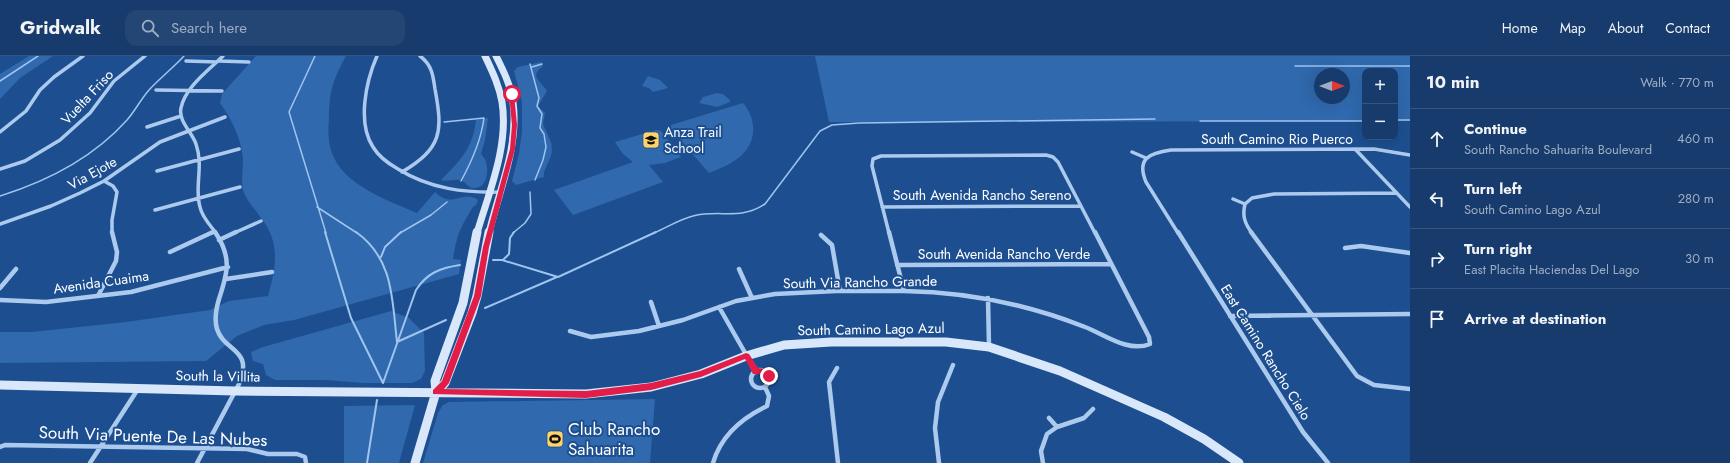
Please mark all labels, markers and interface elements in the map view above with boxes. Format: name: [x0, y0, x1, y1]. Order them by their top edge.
search box: [125, 10, 405, 46]
text: Gridwalk: [20, 14, 101, 41]
icon: search: [139, 17, 161, 39]
text: Search here: [171, 17, 247, 39]
text: Home: [1502, 18, 1538, 38]
text: Map: [1560, 18, 1586, 38]
text: About: [1608, 18, 1643, 38]
text: Contact: [1665, 18, 1710, 38]
street label: Vuelta Friso: [56, 65, 118, 129]
north arrow: [1314, 68, 1350, 104]
map controls: [1362, 68, 1398, 140]
button: +: [1362, 68, 1398, 104]
text: 10 min: [1426, 70, 1479, 94]
text: Walk · 770 m: [1640, 73, 1714, 92]
route start: [503, 85, 521, 103]
button: −: [1362, 104, 1398, 140]
text: Continue: [1464, 118, 1527, 140]
place label: Anza Trail School: [664, 122, 722, 158]
icon: ahead: [1426, 128, 1448, 150]
street label: South Camino Rio Puerco: [1201, 129, 1353, 149]
text: 460 m: [1677, 129, 1714, 148]
school or university icon: Anza Trail School: [641, 130, 661, 150]
text: South Rancho Sahuarita Boulevard: [1464, 140, 1652, 159]
street label: Via Ejote: [64, 151, 120, 195]
text: Turn left: [1464, 178, 1522, 200]
street label: South Avenida Rancho Sereno: [893, 185, 1072, 205]
icon: left: [1426, 188, 1448, 210]
text: 280 m: [1678, 189, 1714, 208]
text: South Camino Lago Azul: [1464, 200, 1601, 219]
text: Turn right: [1464, 238, 1532, 260]
street label: South Avenida Rancho Verde: [918, 244, 1090, 264]
icon: right: [1426, 248, 1448, 270]
text: 30 m: [1685, 249, 1714, 268]
text: East Placita Haciendas Del Lago: [1464, 260, 1639, 279]
street label: Avenida Cuaima: [52, 265, 150, 299]
street label: South Via Rancho Grande: [783, 271, 937, 293]
street label: East Camino Rancho Cielo: [1216, 280, 1316, 424]
icon: arrive: [1426, 308, 1448, 330]
text: Arrive at destination: [1464, 308, 1606, 330]
street label: South Camino Lago Azul: [797, 318, 945, 340]
street label: South la Villita: [175, 365, 261, 387]
route end: [760, 367, 778, 385]
place label: Club Rancho Sahuarita: [568, 417, 660, 461]
street label: South Via Puente De Las Nubes: [38, 420, 268, 452]
sports icon: Club Rancho Sahuarita: [545, 429, 565, 449]

